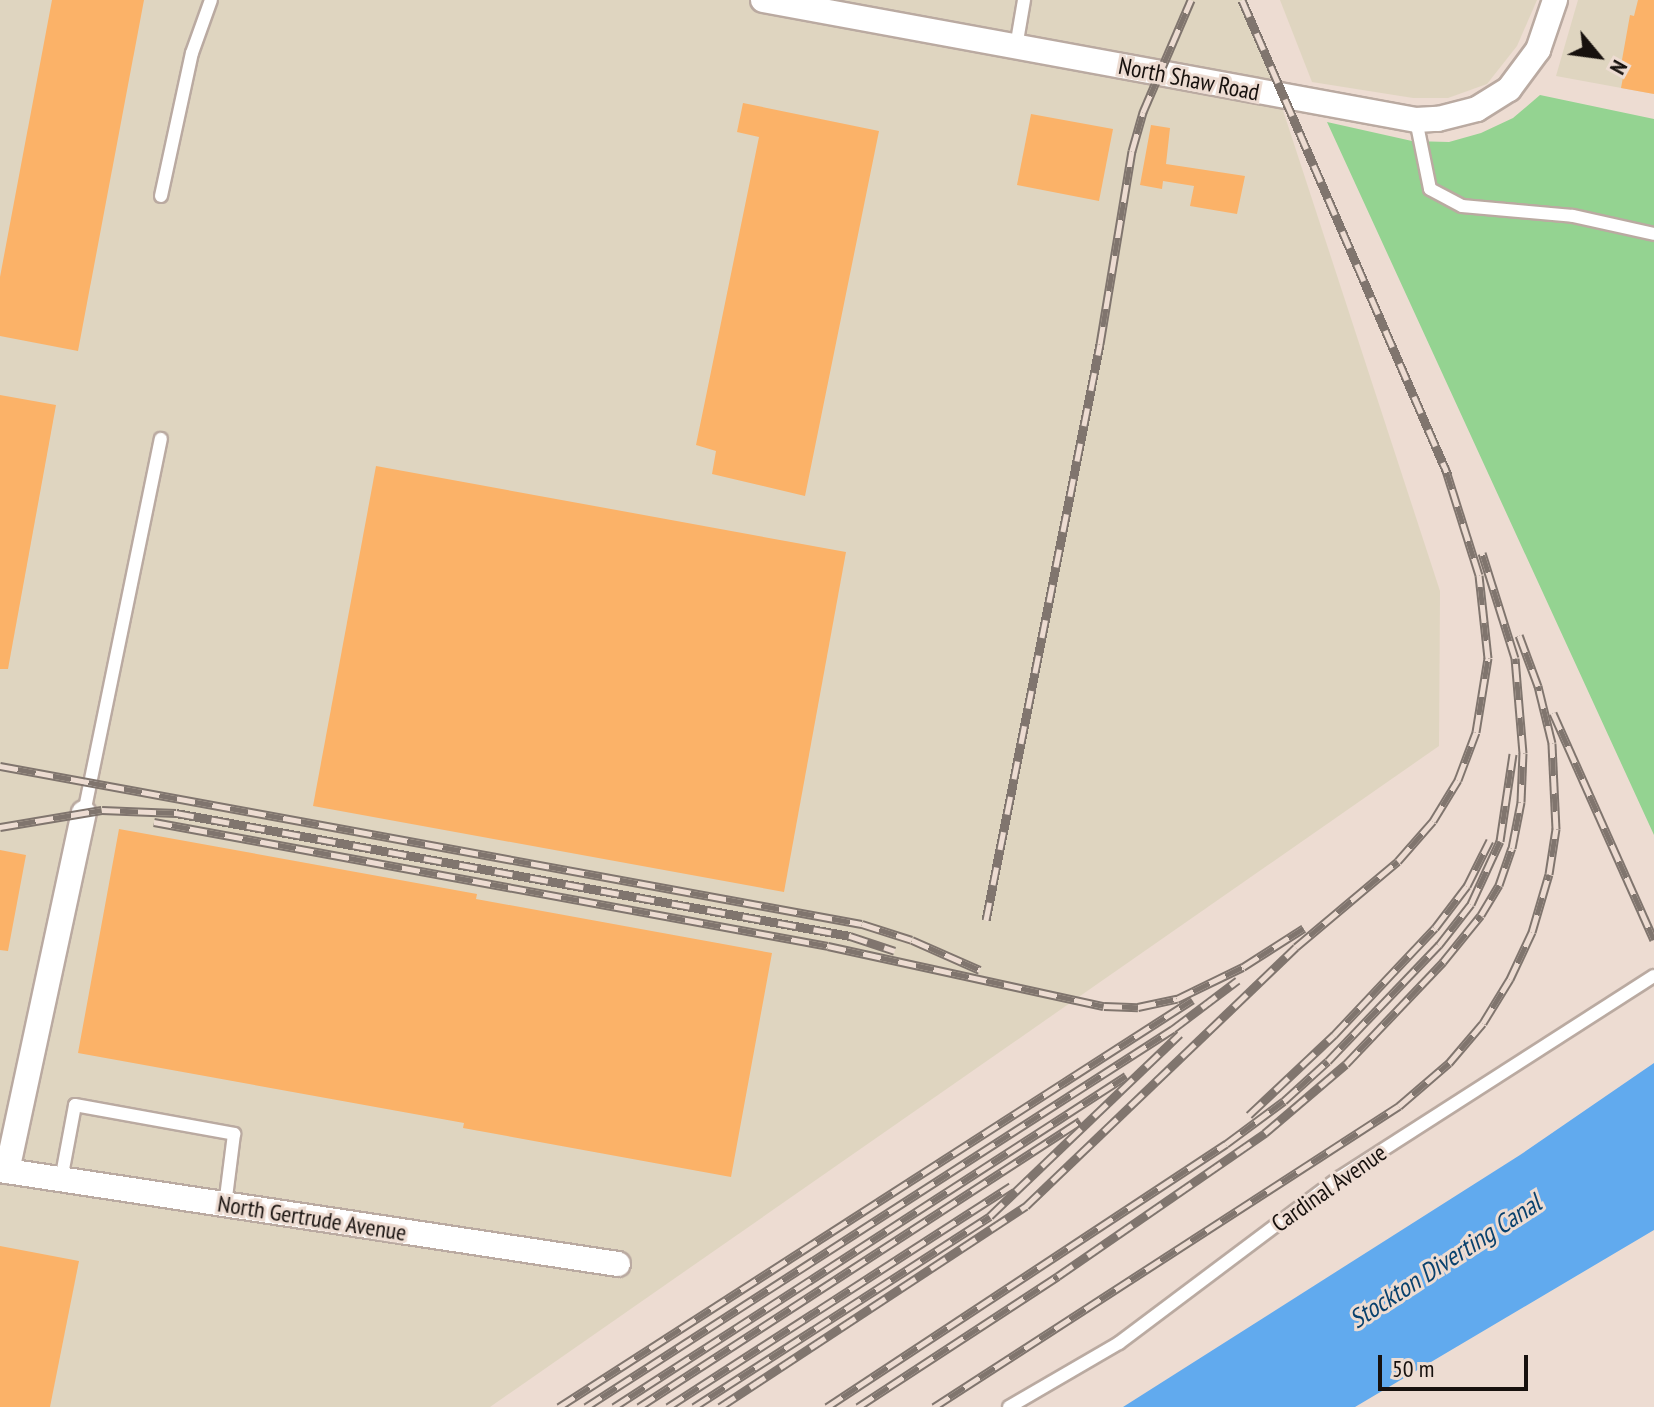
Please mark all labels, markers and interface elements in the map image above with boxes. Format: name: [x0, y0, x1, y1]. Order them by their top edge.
north arrow: [1558, 16, 1638, 96]
street label: North Shaw Road: [1116, 51, 1262, 107]
text: N: [1604, 56, 1634, 80]
street label: Cardinal Avenue: [1266, 1138, 1392, 1238]
water label: Stockton Diverting Canal: [1343, 1187, 1547, 1335]
street label: North Gertrude Avenue: [215, 1189, 409, 1247]
scale bar: [1382, 1339, 1532, 1389]
text: 50 m: [1392, 1353, 1434, 1384]

